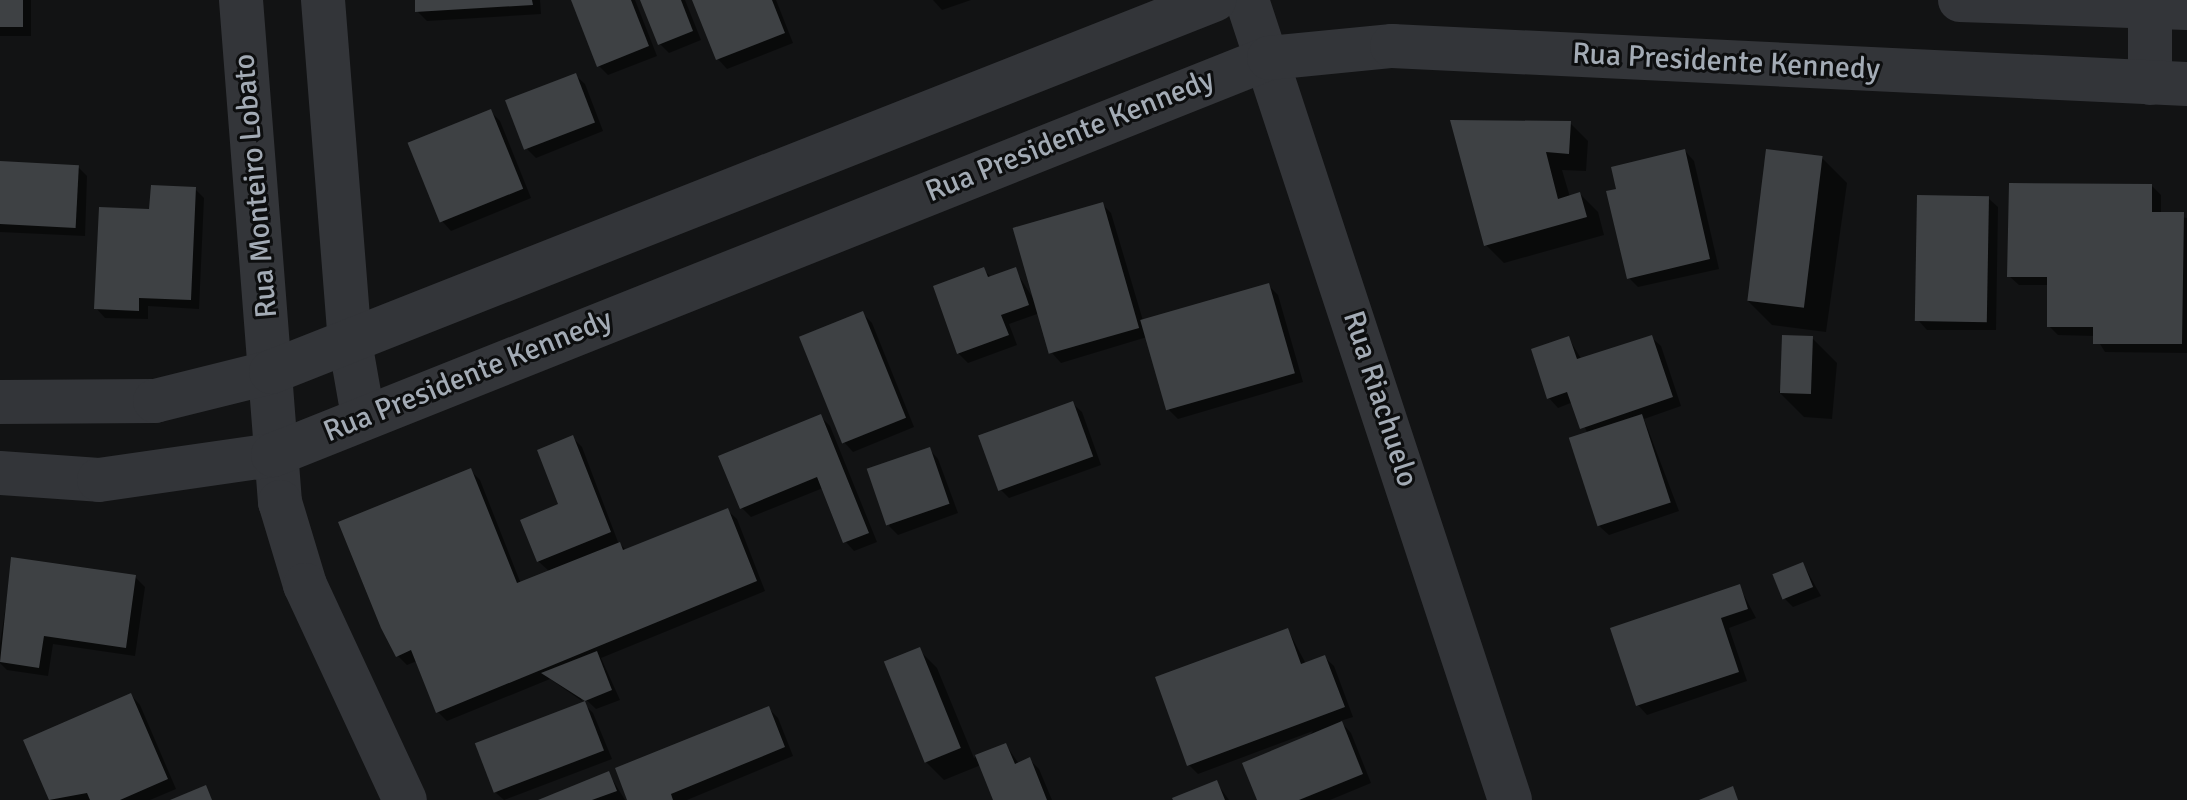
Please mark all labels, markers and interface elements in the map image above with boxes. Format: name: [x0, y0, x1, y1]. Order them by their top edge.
street label: Rua Presidente Kennedy: [1571, 36, 1881, 88]
street label: Rua Monteiro Lobato: [227, 53, 285, 319]
street label: Rua Presidente Kennedy: [920, 62, 1220, 210]
street label: Rua Presidente Kennedy: [318, 302, 618, 450]
street label: Rua Riachuelo: [1335, 307, 1425, 491]

